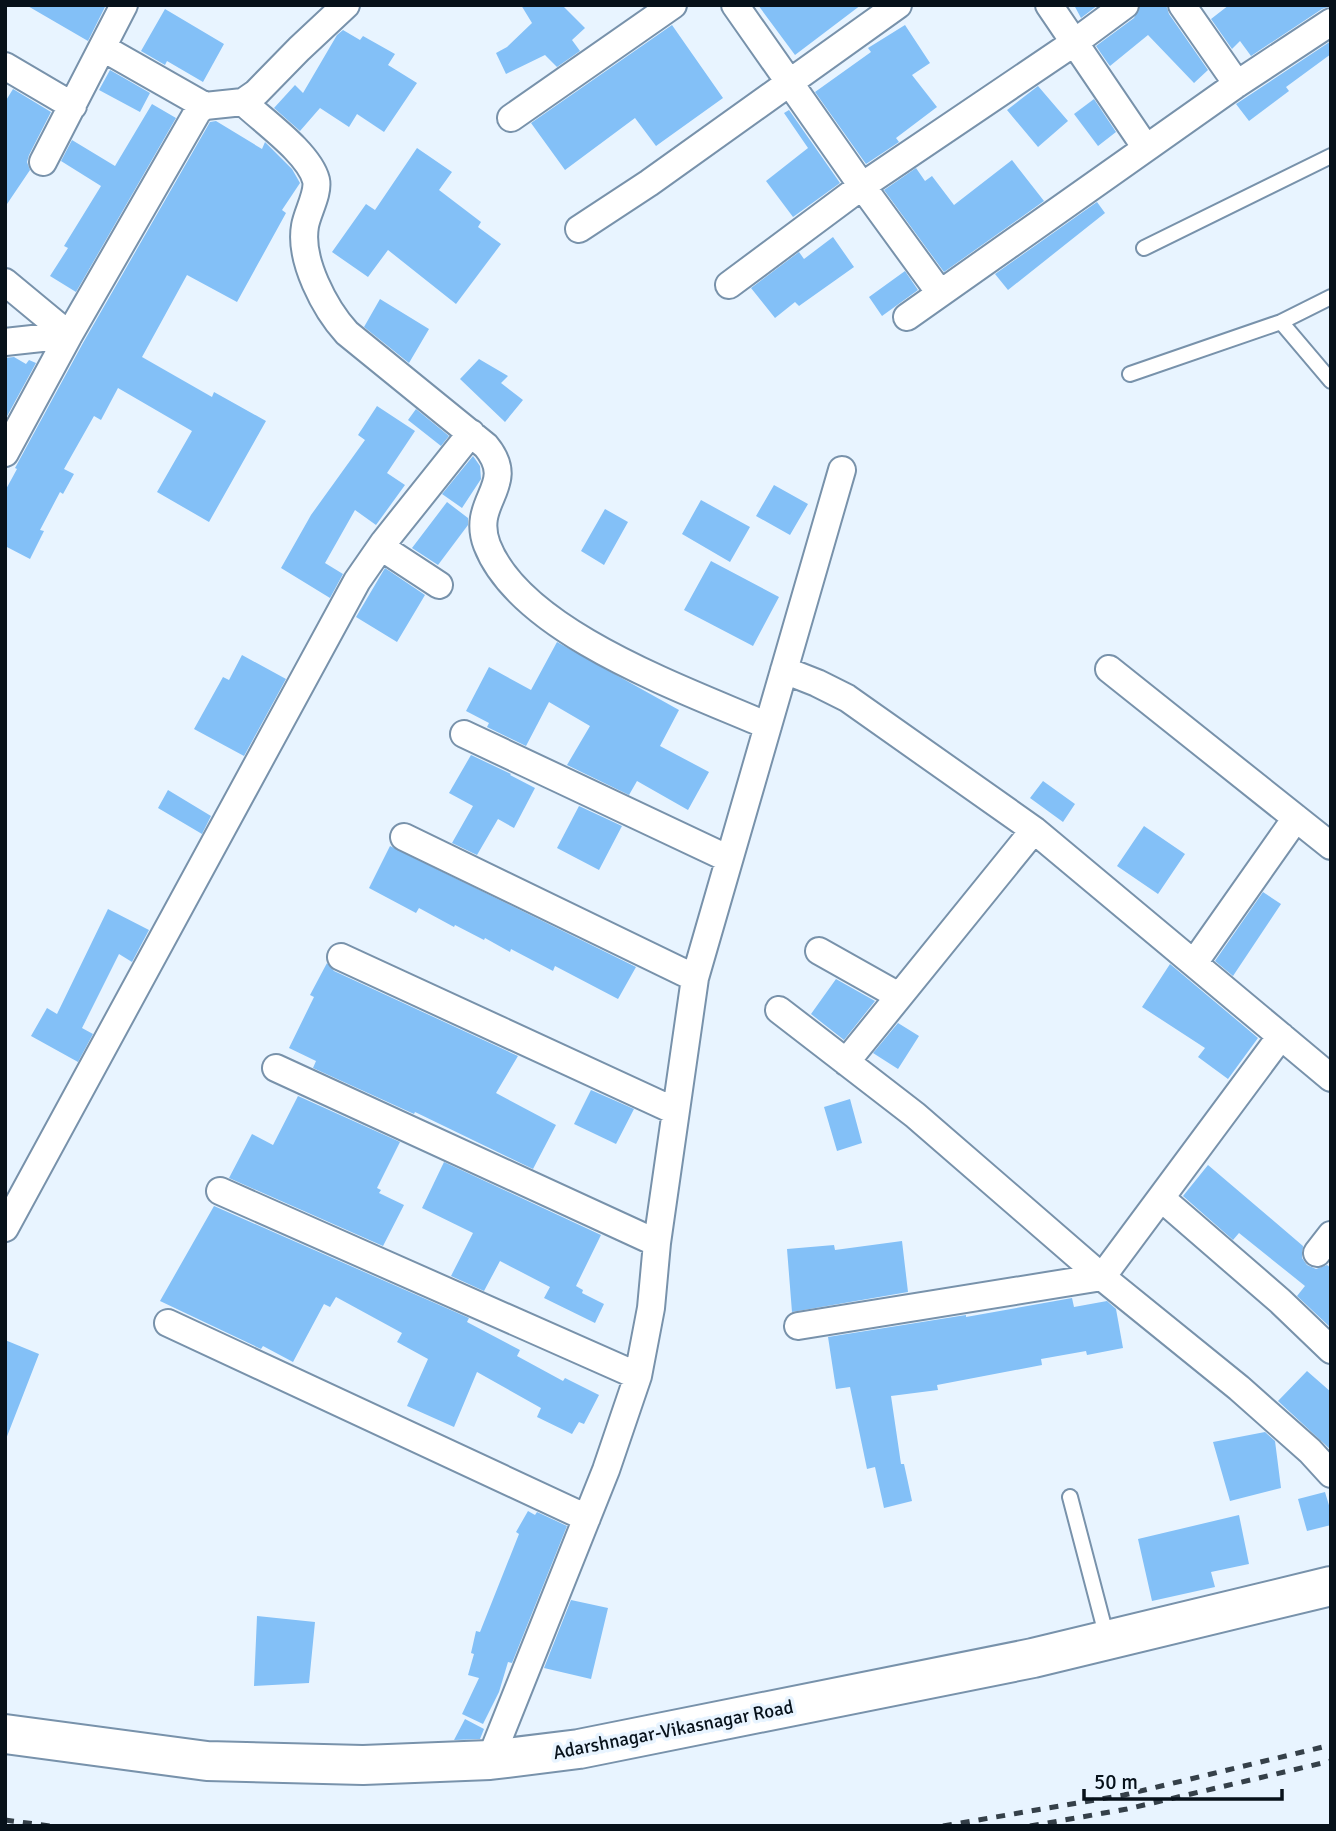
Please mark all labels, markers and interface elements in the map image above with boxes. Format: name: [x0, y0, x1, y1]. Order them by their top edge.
street label: Adarshnagar-Vikasnagar Road: [551, 1695, 795, 1765]
scale bar: [1084, 1758, 1282, 1802]
text: 50 m: [1094, 1769, 1138, 1795]

